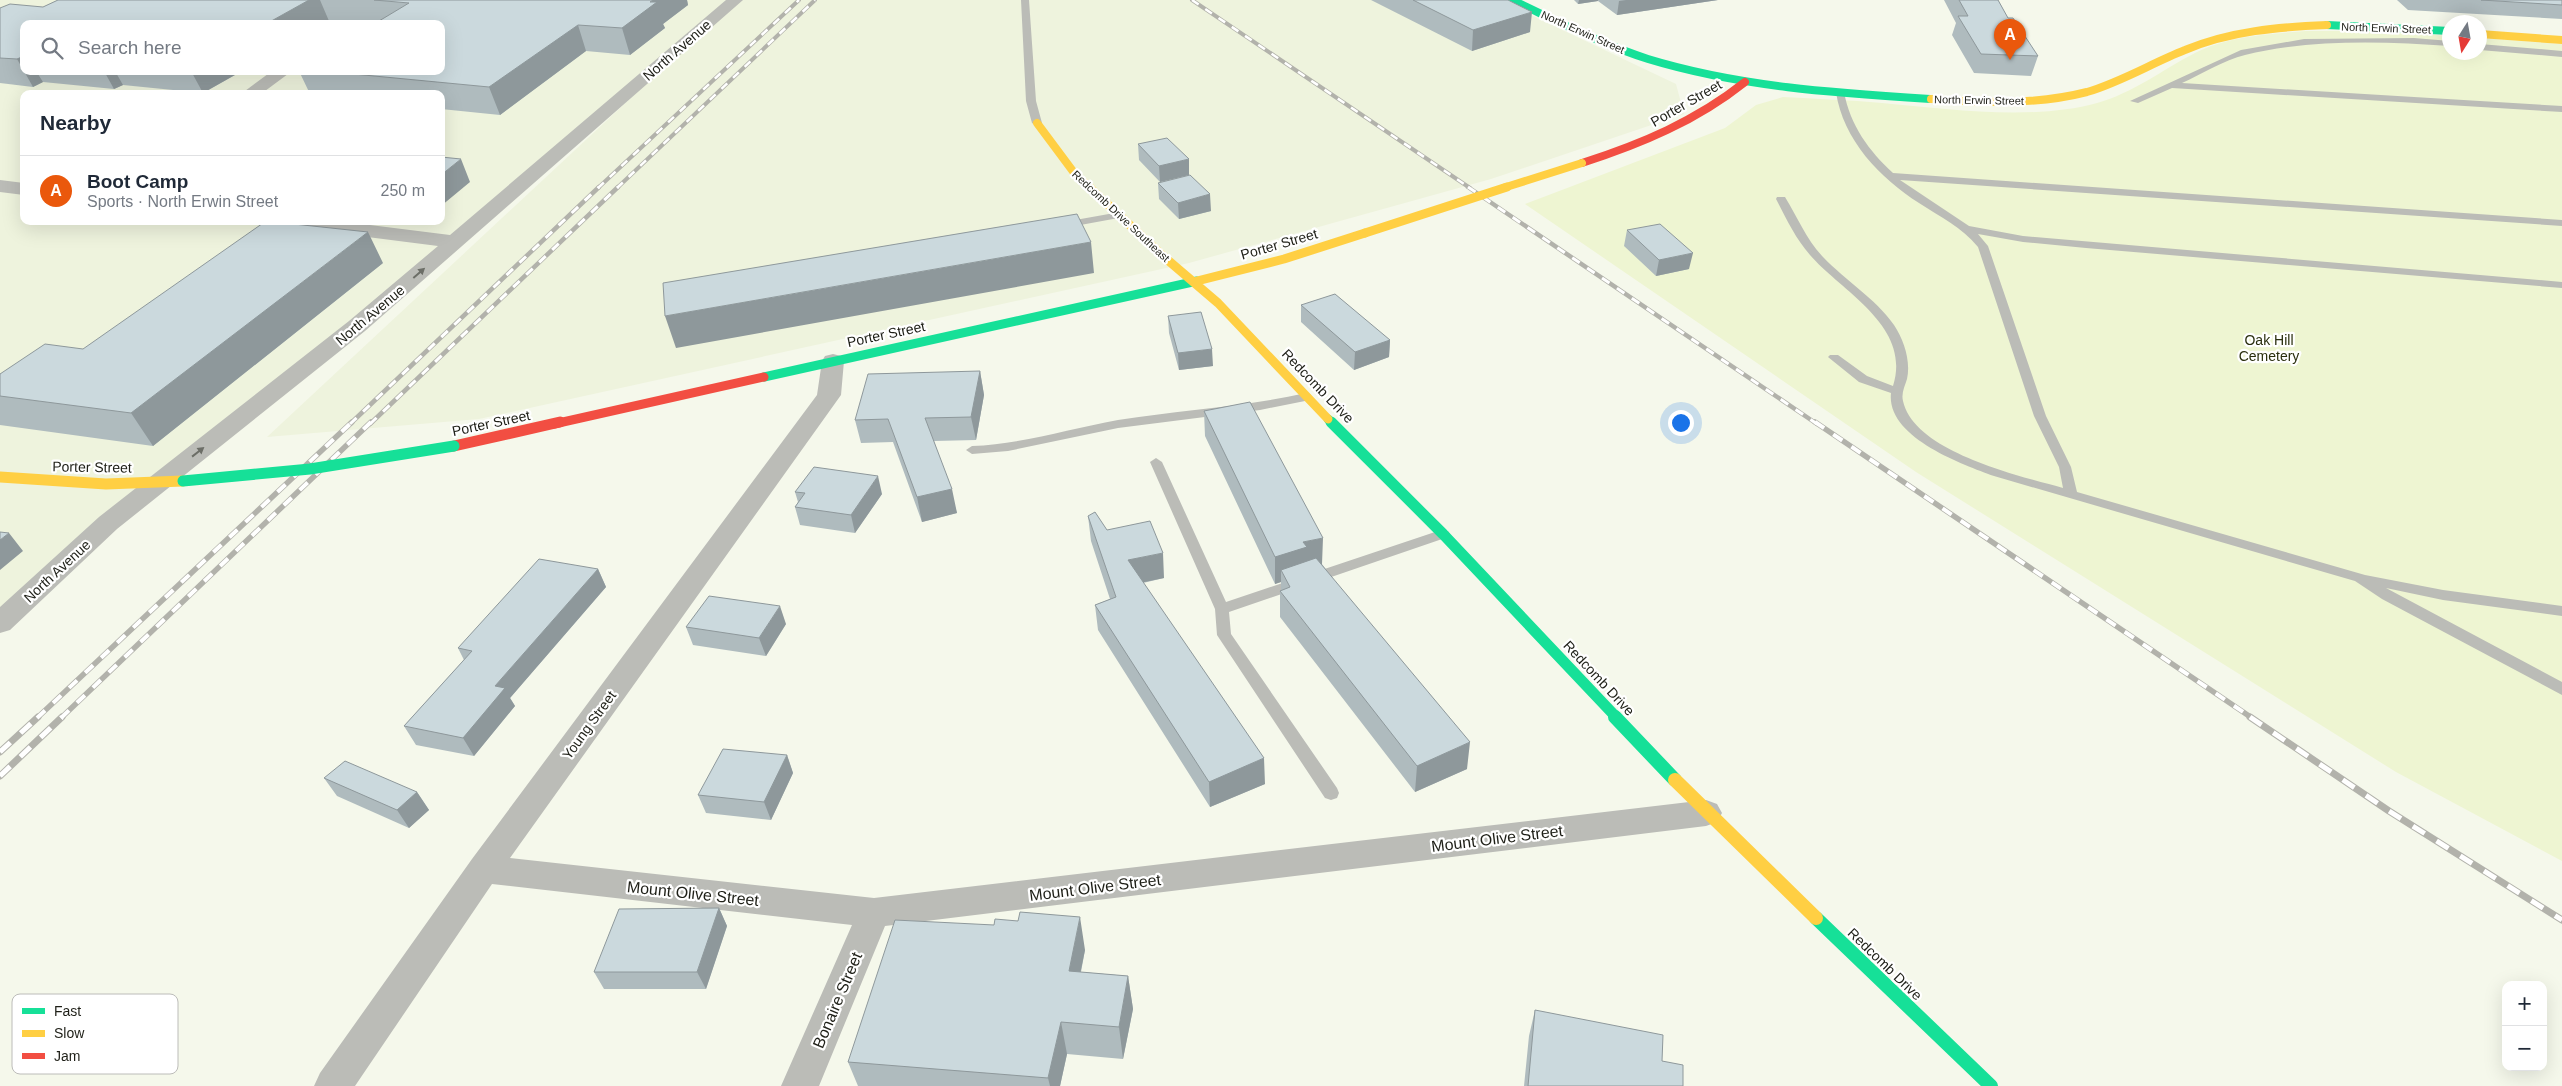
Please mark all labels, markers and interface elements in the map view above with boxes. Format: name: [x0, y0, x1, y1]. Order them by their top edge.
street label: North Erwin Street: [1540, 8, 1626, 56]
north arrow: [2442, 15, 2487, 60]
street label: North Avenue: [640, 16, 714, 84]
pin: A: [1994, 19, 2026, 60]
search box: [20, 20, 445, 75]
street label: North Erwin Street: [2341, 20, 2431, 36]
icon: search: [38, 34, 66, 62]
text: Search here: [78, 37, 182, 58]
street label: Porter Street: [1648, 76, 1724, 130]
street label: North Erwin Street: [1934, 93, 2024, 107]
text: Nearby: [40, 111, 111, 134]
street label: Redcomb Drive Southeast: [1070, 168, 1172, 264]
text: Boot Camp: [87, 171, 188, 192]
text: A: [50, 182, 62, 199]
text: 250 m: [381, 182, 425, 199]
text: Sports · North Erwin Street: [87, 193, 278, 210]
street label: Porter Street: [1239, 225, 1319, 263]
one-way arrow: [413, 267, 425, 279]
street label: North Avenue: [332, 282, 408, 348]
street label: Porter Street: [846, 318, 927, 350]
park label: Oak Hill Cemetery: [2239, 332, 2299, 364]
street label: Redcomb Drive: [1279, 346, 1357, 426]
street label: Porter Street: [451, 407, 532, 439]
your location: [1668, 410, 1694, 436]
one-way arrow: [191, 447, 204, 457]
street label: Porter Street: [52, 458, 132, 476]
street label: North Avenue: [21, 536, 94, 606]
street label: Redcomb Drive: [1560, 637, 1638, 719]
street label: Young Street: [559, 688, 619, 762]
street label: Mount Olive Street: [1430, 822, 1564, 855]
street label: Mount Olive Street: [1028, 871, 1162, 904]
street label: Mount Olive Street: [626, 878, 760, 909]
street label: Redcomb Drive: [1845, 925, 1925, 1003]
street label: Bonaire Street: [810, 949, 865, 1051]
map controls: [2502, 981, 2547, 1071]
button: +: [2502, 981, 2547, 1026]
legend: [12, 994, 178, 1074]
text: Fast: [54, 1003, 81, 1019]
text: Slow: [54, 1025, 85, 1041]
button: −: [2502, 1026, 2547, 1071]
text: Jam: [54, 1048, 80, 1064]

